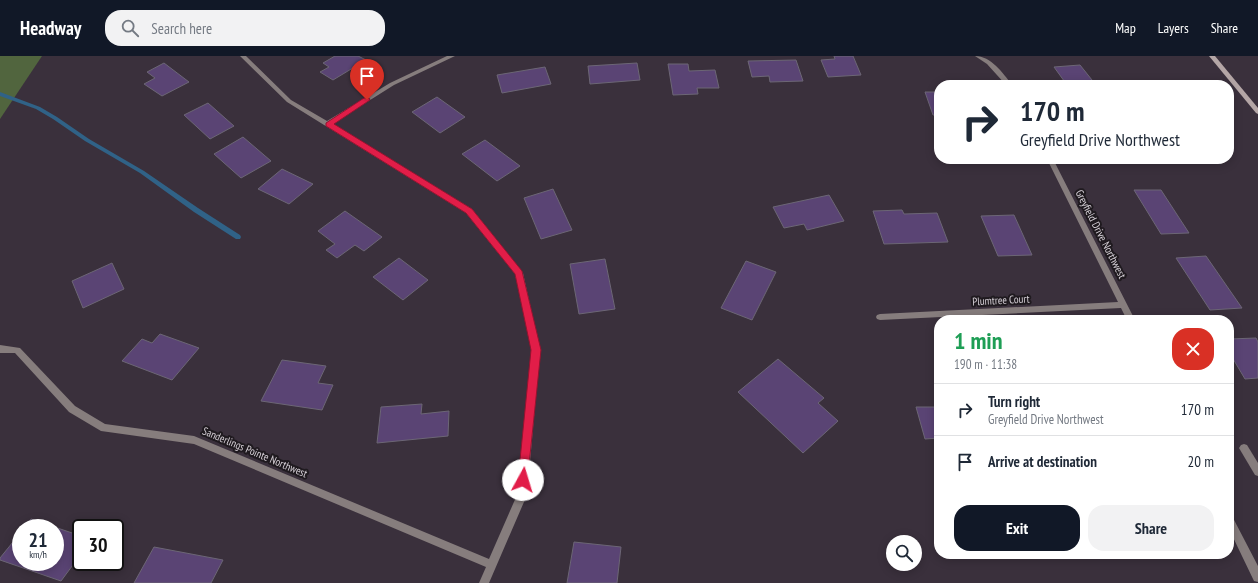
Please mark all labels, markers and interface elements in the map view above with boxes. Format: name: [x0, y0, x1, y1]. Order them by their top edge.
search box: [105, 10, 385, 46]
text: Headway: [20, 16, 81, 40]
icon: search: [119, 17, 141, 39]
text: Search here: [151, 19, 212, 38]
text: Map: [1115, 19, 1136, 37]
text: Layers: [1158, 19, 1189, 37]
text: Share: [1211, 19, 1238, 37]
pin: [350, 59, 384, 100]
icon: arrive: [356, 65, 378, 87]
text: 170 m: [1020, 92, 1084, 129]
icon: right: [954, 96, 1006, 148]
text: Greyfield Drive Northwest: [1020, 128, 1180, 151]
street label: Greyfield Drive Northwest: [1073, 187, 1129, 281]
street label: Plumtree Court: [972, 292, 1030, 308]
text: 1 min: [954, 325, 1002, 356]
button: close: [1172, 328, 1214, 370]
text: 190 m · 11:38: [954, 356, 1017, 373]
text: Turn right: [988, 392, 1040, 411]
icon: right: [954, 399, 976, 421]
text: 170 m: [1181, 400, 1214, 419]
text: Greyfield Drive Northwest: [988, 411, 1104, 428]
street label: Sanderlings Pointe Northwest: [200, 424, 310, 480]
icon: arrive: [954, 451, 976, 473]
text: Arrive at destination: [988, 452, 1097, 471]
text: 20 m: [1188, 452, 1214, 471]
position arrow: [502, 459, 544, 501]
button: Exit: [954, 505, 1080, 551]
button: Share: [1088, 505, 1214, 551]
speed limit sign: 30: [72, 519, 124, 571]
text: 21: [28, 527, 48, 553]
map controls: [886, 535, 922, 571]
button: search: [886, 535, 922, 571]
text: km/h: [29, 548, 47, 561]

